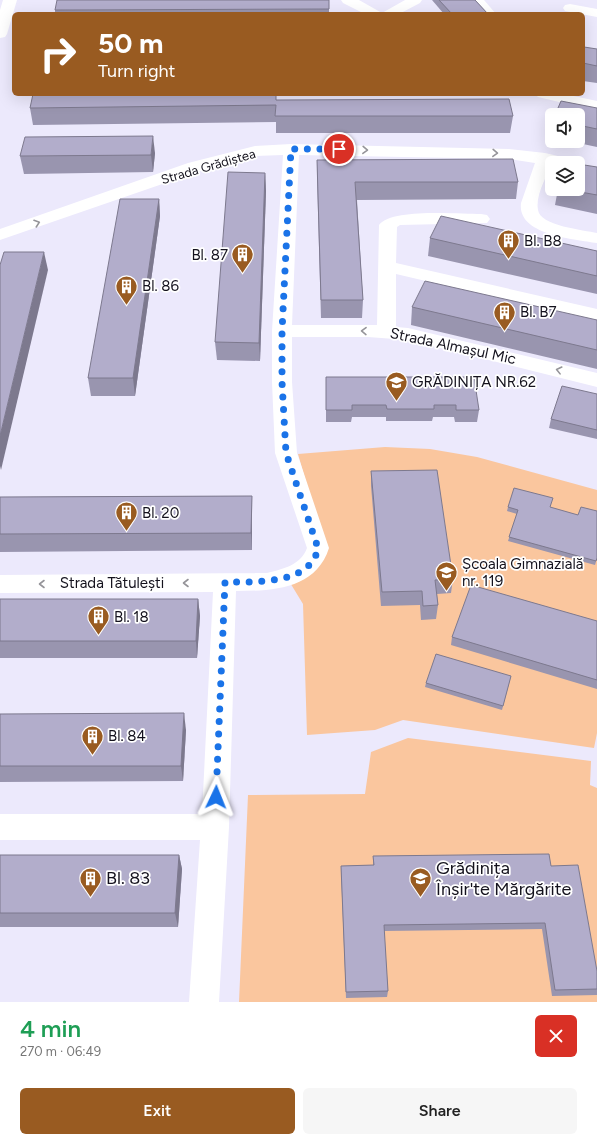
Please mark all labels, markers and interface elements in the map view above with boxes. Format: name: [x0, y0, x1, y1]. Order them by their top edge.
text: 50 m: [98, 26, 164, 60]
icon: right: [32, 28, 84, 80]
text: Turn right: [98, 60, 175, 82]
map controls: [545, 108, 585, 196]
button: sound: [545, 108, 585, 148]
pin: [322, 132, 356, 166]
icon: arrive: [328, 138, 350, 160]
street label: Strada Grădiștea: [159, 146, 257, 187]
one-way arrow: [362, 146, 368, 154]
one-way arrow: [492, 149, 498, 157]
button: layers: [545, 156, 585, 196]
one-way arrow: [33, 219, 40, 227]
building icon: Bl. B8: [495, 228, 521, 261]
place label: Bl. B8: [524, 232, 562, 250]
building icon: Bl. 87: [230, 242, 256, 275]
place label: Bl. 87: [191, 246, 228, 264]
building icon: Bl. 86: [114, 273, 140, 306]
place label: Bl. 86: [142, 277, 180, 295]
building icon: Bl. B7: [491, 299, 517, 332]
place label: Bl. B7: [520, 303, 557, 321]
street label: Strada Almașul Mic: [388, 324, 518, 368]
one-way arrow: [361, 327, 367, 335]
one-way arrow: [556, 367, 562, 375]
school or university icon: GRĂDINIȚA NR.62: [383, 369, 409, 402]
place label: GRĂDINIȚA NR.62: [412, 373, 536, 391]
building icon: Bl. 20: [113, 500, 139, 533]
place label: Bl. 20: [142, 504, 179, 522]
place label: Școala Gimnazială nr. 119: [462, 555, 583, 590]
school or university icon: Școala Gimnazială nr. 119: [433, 560, 459, 593]
street label: Strada Tătulești: [60, 574, 164, 592]
one-way arrow: [39, 579, 45, 588]
one-way arrow: [183, 579, 189, 587]
building icon: Bl. 18: [86, 604, 112, 637]
place label: Bl. 18: [114, 608, 149, 626]
building icon: Bl. 84: [79, 723, 105, 756]
place label: Bl. 84: [108, 727, 146, 745]
position arrow: [195, 776, 237, 818]
place label: Grădinița Înșir'te Mărgărite: [435, 857, 571, 900]
building icon: Bl. 83: [77, 865, 103, 898]
school or university icon: Grădinița Înșir'te Mărgărite: [407, 865, 433, 898]
place label: Bl. 83: [106, 867, 150, 889]
text: 4 min: [20, 1014, 81, 1043]
button: close: [535, 1015, 577, 1057]
text: 270 m · 06:49: [20, 1044, 101, 1059]
button: Exit: [20, 1088, 295, 1134]
button: Share: [303, 1088, 577, 1134]

